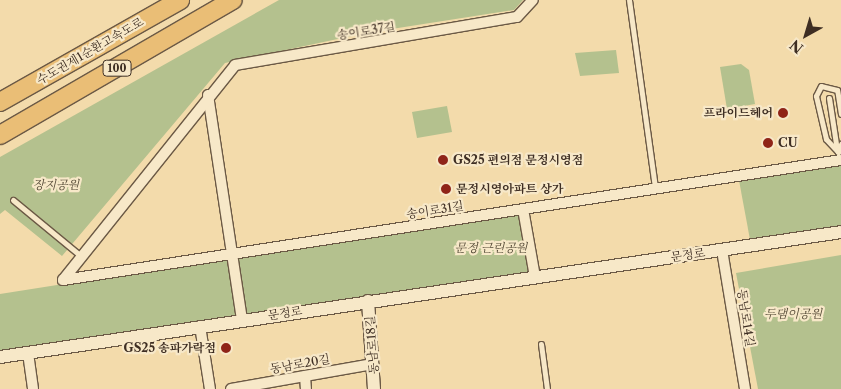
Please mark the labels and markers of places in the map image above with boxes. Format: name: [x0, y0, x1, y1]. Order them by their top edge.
place label: 프라이드헤어: [703, 106, 773, 120]
marker: 프라이드헤어: [777, 107, 789, 119]
place label: CU: [778, 136, 797, 150]
marker: CU: [762, 137, 774, 149]
place label: GS25 편의점 문정시영점: [453, 153, 583, 167]
marker: GS25 편의점 문정시영점: [437, 154, 449, 166]
place label: 문정시영아파트 상가: [456, 182, 563, 196]
marker: 문정시영아파트 상가: [440, 183, 452, 195]
place label: GS25 송파가락점: [123, 341, 216, 355]
marker: GS25 송파가락점: [220, 342, 232, 354]

